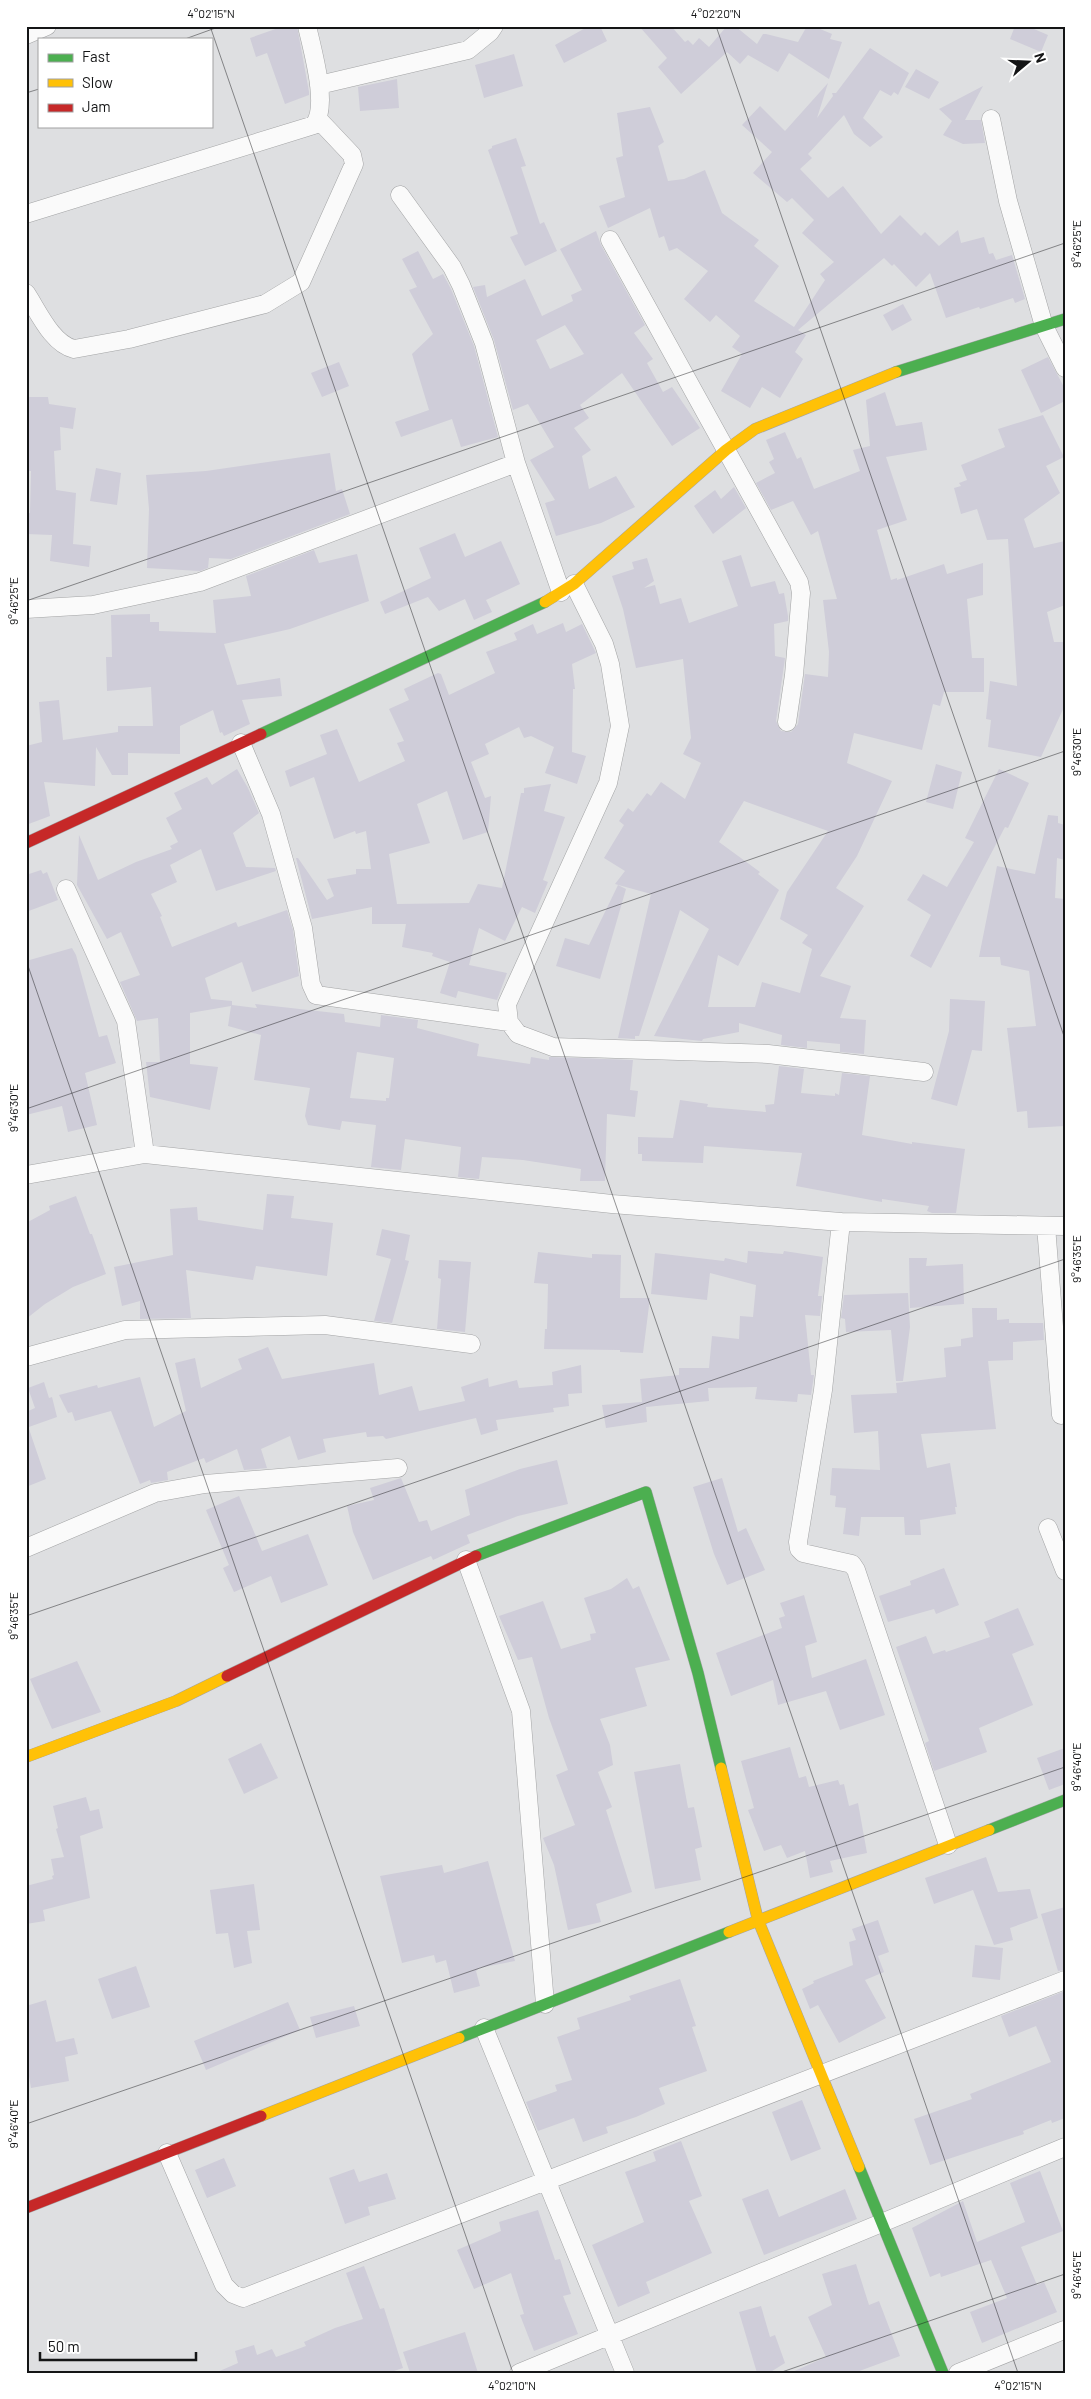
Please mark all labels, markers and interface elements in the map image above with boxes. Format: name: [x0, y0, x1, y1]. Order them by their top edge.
text: 4°02'15"N: [187, 6, 235, 20]
text: 4°02'20"N: [691, 6, 741, 20]
legend: [38, 38, 212, 128]
north arrow: [1004, 38, 1054, 88]
text: Fast: [82, 47, 110, 65]
text: N: [1031, 50, 1050, 65]
text: Slow: [82, 73, 113, 91]
text: Jam: [82, 97, 111, 115]
text: 9°46'25"E: [1069, 220, 1083, 268]
text: 9°46'25"E: [6, 577, 20, 625]
text: 9°46'30"E: [1069, 728, 1083, 776]
text: 9°46'30"E: [6, 1084, 20, 1132]
text: 9°46'35"E: [1069, 1235, 1083, 1283]
text: 9°46'35"E: [6, 1592, 20, 1640]
text: 9°46'40"E: [1069, 1743, 1083, 1791]
text: 9°46'40"E: [6, 2100, 20, 2148]
text: 9°46'45"E: [1069, 2251, 1083, 2299]
scale bar: [40, 2329, 196, 2361]
text: 50 m: [48, 2337, 80, 2355]
text: 4°02'10"N: [488, 2378, 536, 2392]
text: 4°02'15"N: [994, 2378, 1042, 2392]

